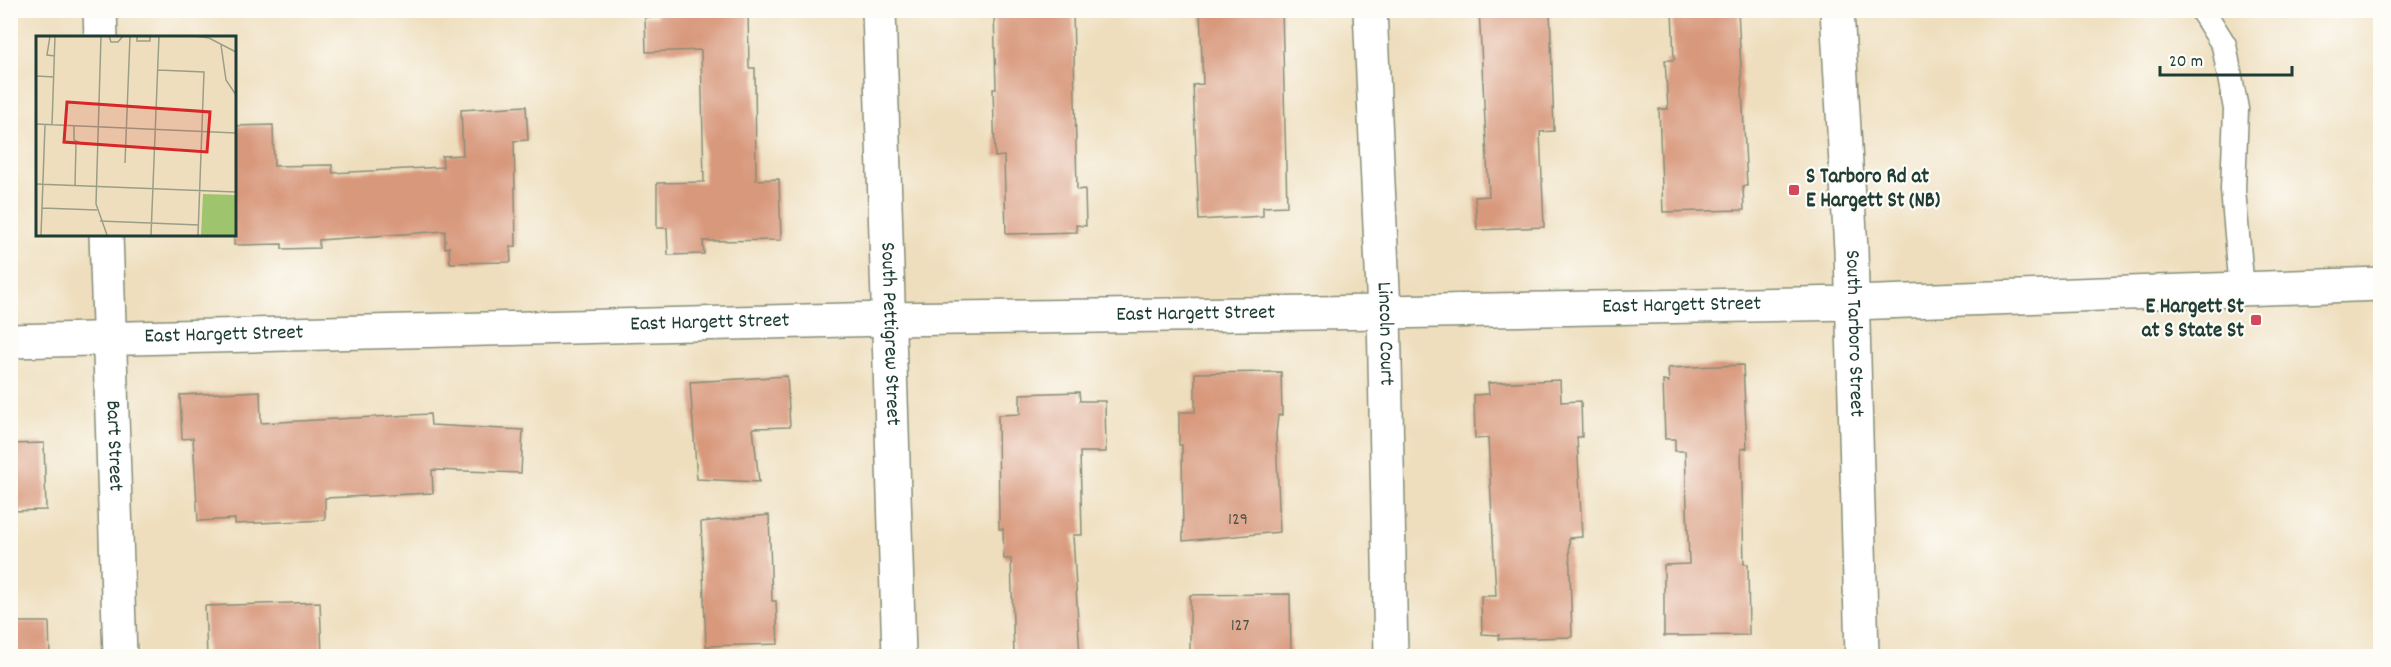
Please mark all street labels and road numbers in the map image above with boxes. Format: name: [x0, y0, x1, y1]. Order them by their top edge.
street label: South Pettigrew Street: [871, 242, 907, 426]
street label: South Tarboro Street: [1836, 249, 1871, 418]
street label: Lincoln Court: [1368, 281, 1400, 386]
street label: East Hargett Street: [1602, 290, 1762, 323]
street label: East Hargett Street: [1116, 299, 1276, 331]
street label: East Hargett Street: [630, 306, 790, 340]
street label: East Hargett Street: [144, 319, 304, 353]
street label: Bart Street: [97, 400, 130, 492]

